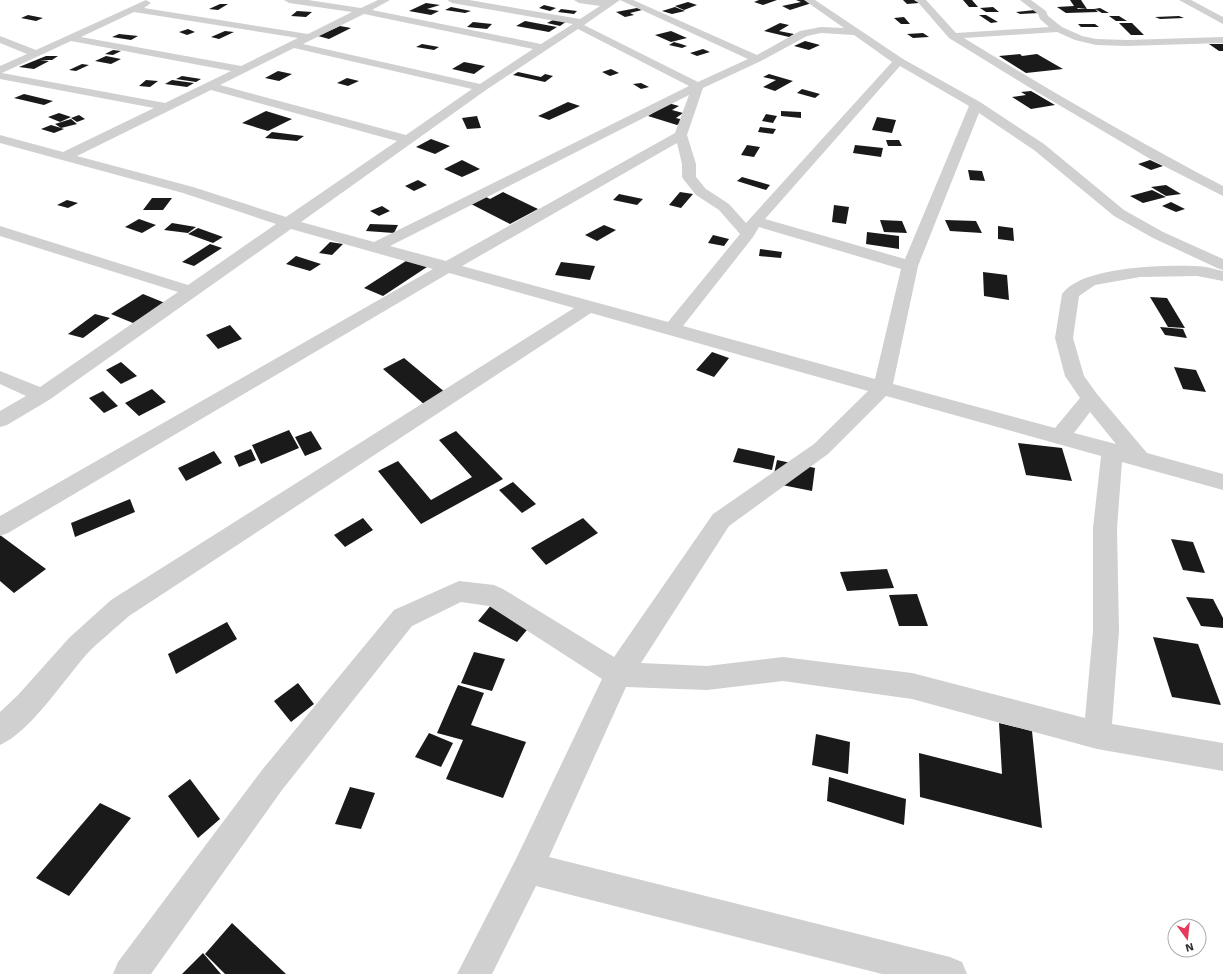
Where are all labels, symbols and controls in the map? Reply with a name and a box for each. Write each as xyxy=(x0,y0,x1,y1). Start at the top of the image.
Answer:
north arrow xyxy=(1167,918,1207,958)
text: N xyxy=(1184,940,1195,955)

